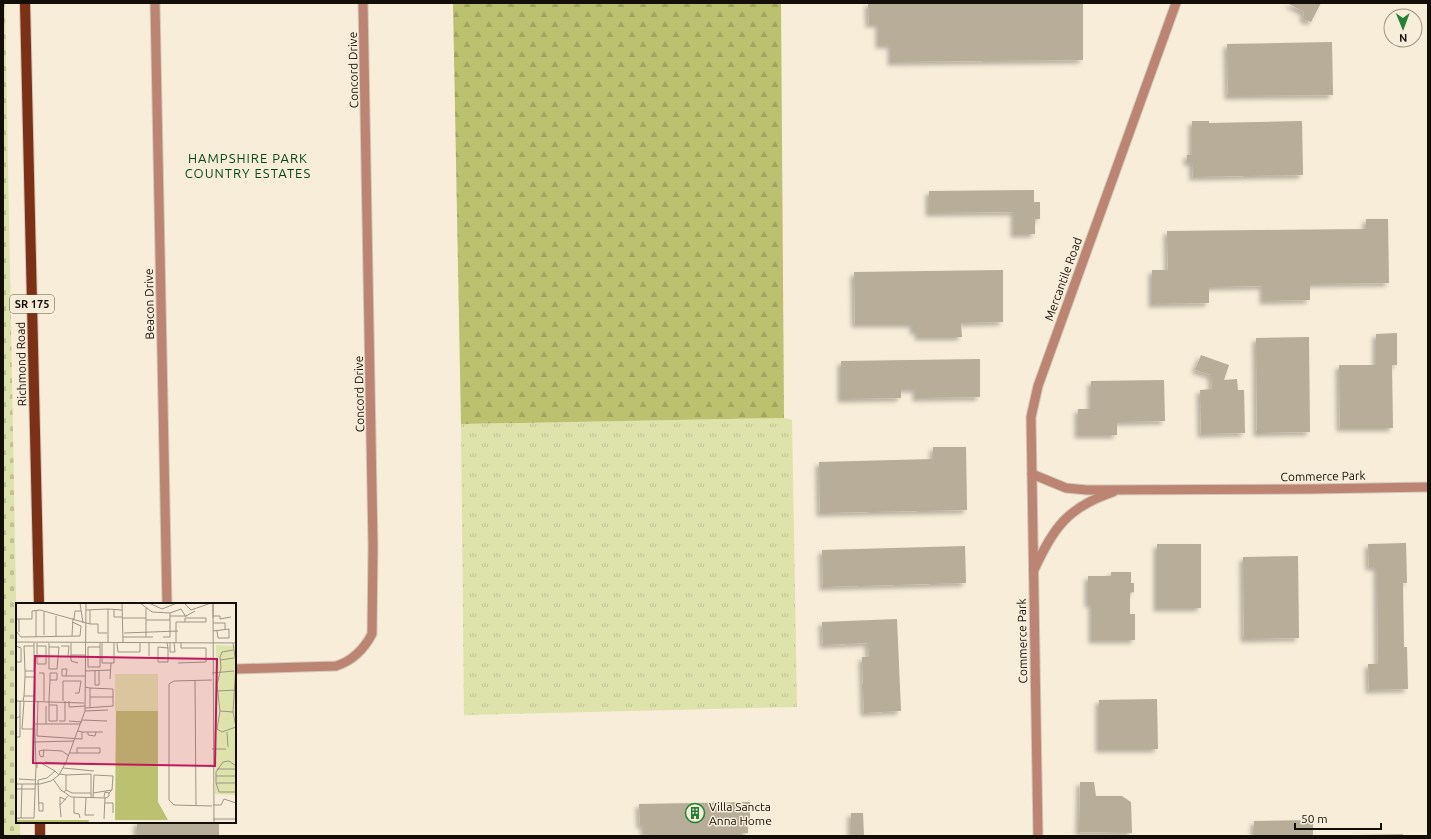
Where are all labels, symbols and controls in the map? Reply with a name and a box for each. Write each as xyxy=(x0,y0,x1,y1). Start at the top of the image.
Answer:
north arrow xyxy=(1383,8,1423,48)
street label: Concord Drive xyxy=(346,32,360,108)
text: N xyxy=(1399,32,1407,44)
district label: HAMPSHIRE PARK COUNTRY ESTATES xyxy=(185,151,311,180)
street label: Mercantile Road xyxy=(1042,235,1084,323)
street label: Beacon Drive xyxy=(142,268,156,340)
road number: SR 175 xyxy=(10,295,54,313)
street label: Richmond Road xyxy=(14,322,28,406)
street label: Concord Drive xyxy=(352,356,366,432)
street label: Commerce Park xyxy=(1280,469,1366,483)
street label: Commerce Park xyxy=(1015,598,1029,684)
inset map xyxy=(16,603,236,823)
place label: Villa Sancta Anna Home xyxy=(709,800,772,827)
building icon: Villa Sancta Anna Home xyxy=(684,802,706,824)
scale bar xyxy=(1295,805,1381,831)
text: 50 m xyxy=(1301,812,1328,825)

